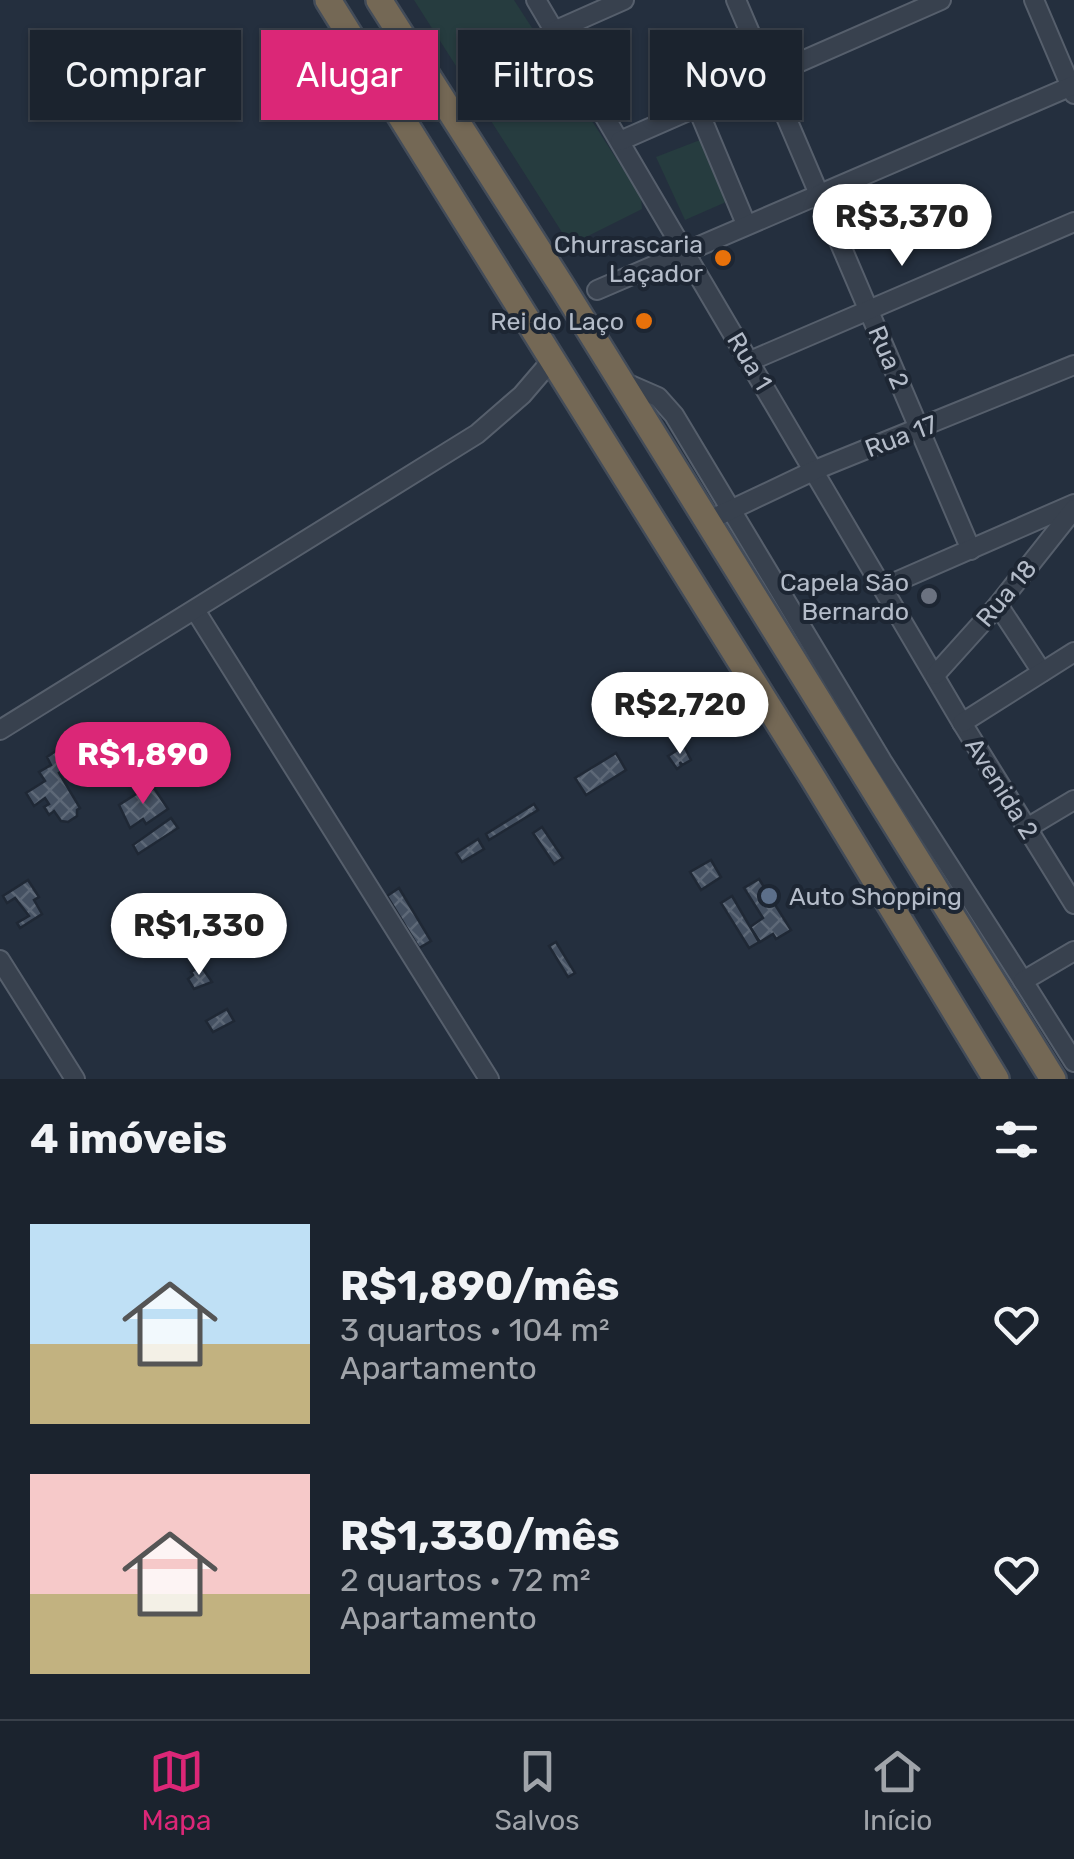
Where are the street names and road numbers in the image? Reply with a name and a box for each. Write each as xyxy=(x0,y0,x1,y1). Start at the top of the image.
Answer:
street label: Rua 2 xyxy=(862,321,915,393)
street label: Rua 1 xyxy=(721,327,778,395)
street label: Rua 17 xyxy=(861,409,941,463)
street label: Rua 18 xyxy=(970,554,1043,632)
street label: Avenida 2 xyxy=(959,732,1044,844)

